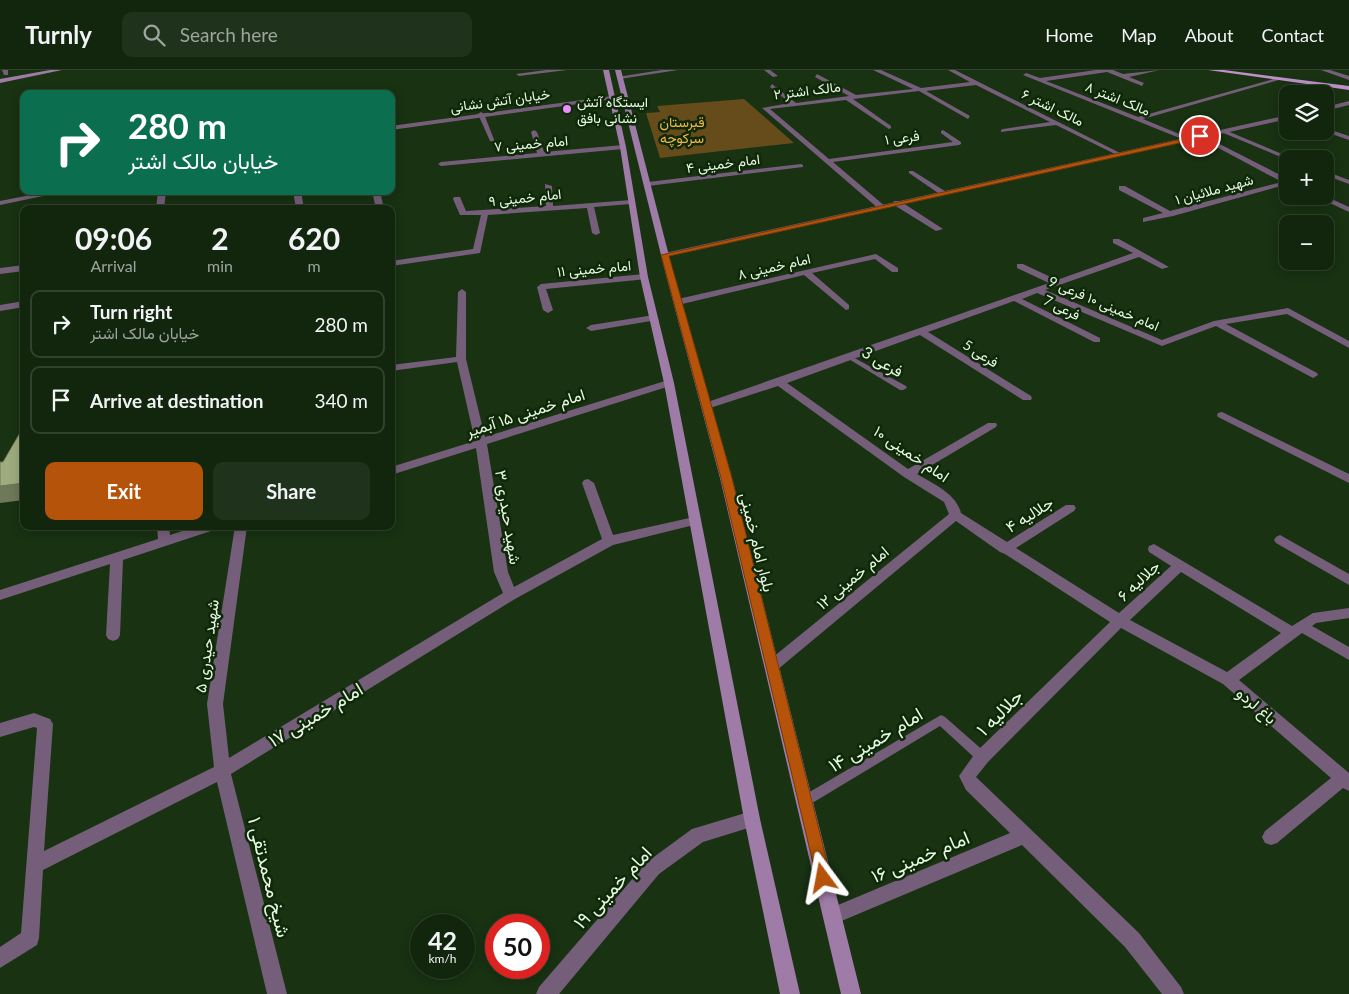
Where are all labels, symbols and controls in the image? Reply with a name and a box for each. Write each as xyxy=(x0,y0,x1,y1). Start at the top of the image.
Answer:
search box xyxy=(122,12,472,57)
text: Turnly xyxy=(25,20,92,49)
icon: search xyxy=(140,21,168,49)
text: Search here xyxy=(180,23,278,46)
text: Home xyxy=(1045,24,1093,46)
text: Map xyxy=(1121,24,1157,46)
text: About xyxy=(1185,24,1234,46)
text: Contact xyxy=(1262,24,1324,46)
street label: مالک اشتر ۲ xyxy=(772,77,842,104)
street label: مالک اشتر ۸ xyxy=(1083,77,1153,120)
street label: خیابان آتش نشانی xyxy=(449,85,551,116)
street label: مالک اشتر ۶ xyxy=(1019,85,1087,130)
map controls xyxy=(1279,85,1334,270)
button: layers xyxy=(1279,85,1334,140)
place label: ایستگاه آتش نشانی بافق xyxy=(577,93,648,127)
marker: ایستگاه آتش نشانی بافق xyxy=(561,103,573,115)
text: 280 m xyxy=(128,104,227,146)
icon: right xyxy=(45,110,110,175)
park label: قبرستان سرکوچه xyxy=(659,113,705,148)
pin xyxy=(1179,115,1221,157)
icon: arrive xyxy=(1186,122,1214,150)
street label: فرعی ۱ xyxy=(884,126,921,149)
street label: امام خمینی ۷ xyxy=(493,131,569,156)
text: خیابان مالک اشتر xyxy=(128,147,278,174)
street label: امام خمینی ۴ xyxy=(685,150,761,177)
button: + xyxy=(1279,150,1334,205)
street label: شهید ملائیان ۱ xyxy=(1173,170,1255,209)
street label: امام خمینی ۹ xyxy=(488,185,562,210)
button: − xyxy=(1279,215,1334,270)
text: 09:06 xyxy=(75,220,152,256)
text: 2 xyxy=(211,220,229,256)
text: 620 xyxy=(288,220,340,256)
street label: امام خمینی ۸ xyxy=(736,249,812,284)
text: Arrival xyxy=(90,256,137,275)
text: min xyxy=(207,256,233,275)
text: m xyxy=(307,256,321,275)
street label: امام خمینی ۱۱ xyxy=(556,256,632,281)
street label: امام خمینی ۱۰ فرعی 9 xyxy=(1046,272,1162,335)
street label: فرعی 7 xyxy=(1040,291,1083,324)
text: Turn right xyxy=(90,300,172,323)
icon: right xyxy=(47,310,75,338)
text: 280 m xyxy=(314,313,368,336)
text: خیابان مالک اشتر xyxy=(90,323,199,342)
street label: فرعی 5 xyxy=(960,336,1002,371)
street label: فرعی 3 xyxy=(858,342,907,382)
street label: امام خمینی ۱۵ آبمیر xyxy=(462,384,587,442)
icon: arrive xyxy=(47,386,75,414)
text: Arrive at destination xyxy=(90,389,263,412)
text: 340 m xyxy=(314,389,368,412)
street label: امام خمینی ۱۰ xyxy=(870,421,953,487)
button: Exit xyxy=(45,462,203,520)
button: Share xyxy=(213,462,370,520)
street label: شهید حیدری ۳ xyxy=(490,468,526,566)
street label: بلوار امام خمینی xyxy=(735,490,780,594)
street label: جلالیه ۴ xyxy=(1002,492,1057,537)
street label: امام خمینی ۱۲ xyxy=(812,541,893,614)
street label: جلالیه ۶ xyxy=(1113,555,1164,605)
street label: شهید حیدری ۵ xyxy=(190,598,224,694)
street label: امام خمینی ۱۷ xyxy=(263,677,368,753)
street label: باغ لردو xyxy=(1231,683,1281,730)
street label: جلالیه ۱ xyxy=(971,684,1028,741)
street label: امام خمینی ۱۴ xyxy=(824,702,927,778)
street label: شیخ محمدتقی ۱ xyxy=(241,814,296,940)
street label: امام خمینی ۱۶ xyxy=(867,825,973,889)
street label: امام خمینی ۱۹ xyxy=(568,841,657,934)
position arrow xyxy=(796,851,848,903)
speed limit sign: 50 xyxy=(485,914,550,979)
text: 42 xyxy=(428,925,457,955)
text: km/h xyxy=(428,951,457,966)

